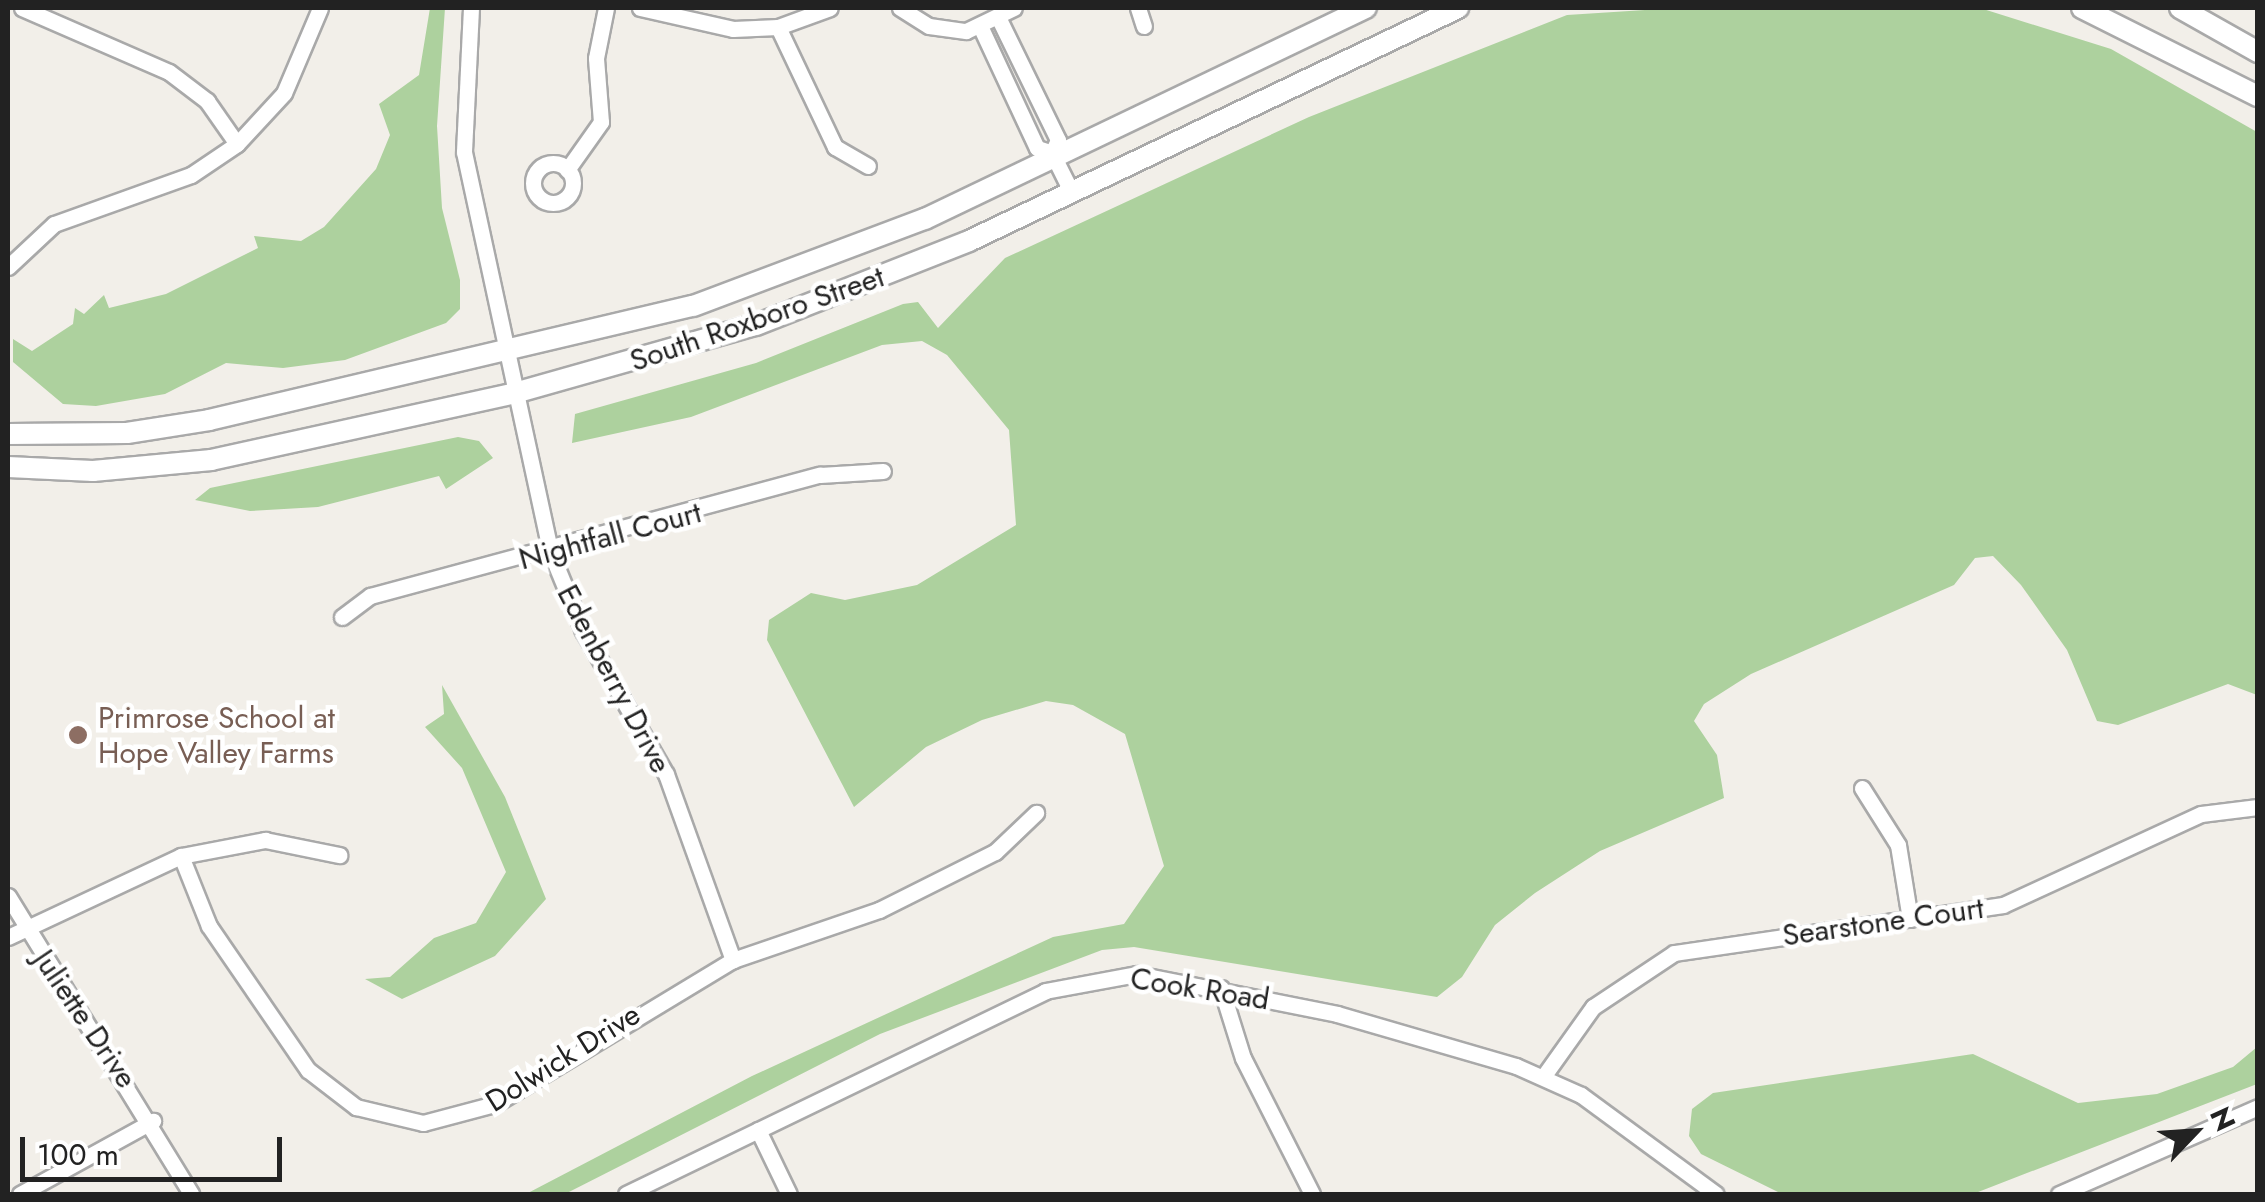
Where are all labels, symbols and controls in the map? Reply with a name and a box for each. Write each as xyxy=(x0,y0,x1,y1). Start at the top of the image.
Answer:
street label: South Roxboro Street xyxy=(625,259,889,379)
street label: Nightfall Court xyxy=(515,494,705,578)
street label: Edenberry Drive xyxy=(549,579,679,779)
place label: Primrose School at Hope Valley Farms xyxy=(98,700,335,770)
marker: Primrose School at Hope Valley Farms xyxy=(67,724,89,746)
street label: Searstone Court xyxy=(1780,890,1986,954)
street label: Juliette Drive xyxy=(26,943,144,1095)
street label: Cook Road xyxy=(1128,960,1272,1018)
street label: Dolwick Drive xyxy=(479,996,647,1120)
north arrow xyxy=(2145,1082,2245,1182)
text: N xyxy=(2199,1100,2246,1138)
scale bar xyxy=(25,1117,288,1179)
text: 100 m xyxy=(37,1133,119,1176)

